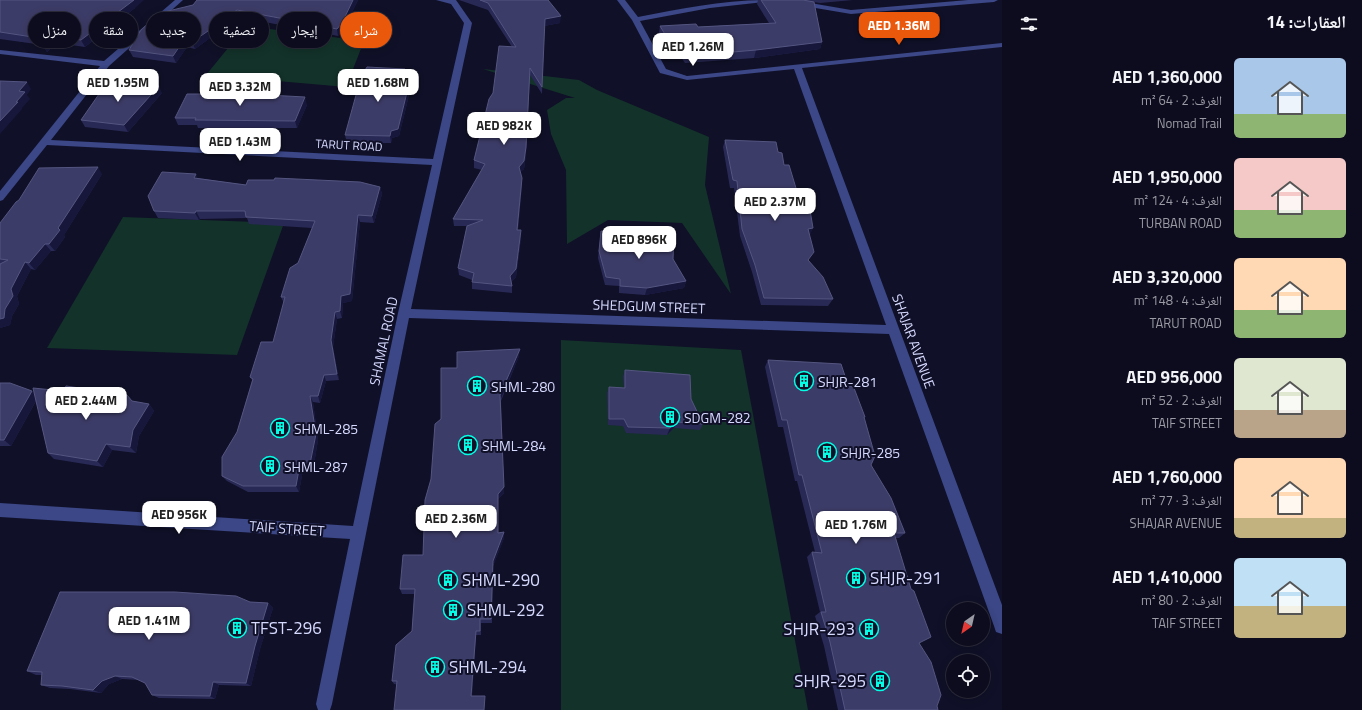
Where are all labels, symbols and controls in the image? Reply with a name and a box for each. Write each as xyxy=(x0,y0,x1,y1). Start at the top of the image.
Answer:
text: العقارات: 14 xyxy=(1266,9,1346,35)
chip: منزل xyxy=(28,12,81,48)
chip: شقة xyxy=(89,12,138,48)
chip: جديد xyxy=(146,12,201,48)
chip: تصفية xyxy=(209,12,269,48)
chip: إيجار xyxy=(277,12,332,48)
chip: شراء xyxy=(340,12,392,48)
pin: AED 1.36M xyxy=(853,12,945,46)
icon: filters xyxy=(1018,13,1040,35)
text: AED 1.36M xyxy=(868,15,930,35)
pin: AED 1.26M xyxy=(647,33,739,67)
text: AED 1.26M xyxy=(662,36,724,56)
text: AED 1,360,000 xyxy=(1112,64,1222,90)
pin: AED 1.95M xyxy=(72,69,164,103)
pin: AED 1.68M xyxy=(332,69,424,103)
text: AED 1.95M xyxy=(87,72,149,92)
text: AED 1.68M xyxy=(347,72,409,92)
pin: AED 3.32M xyxy=(194,73,286,107)
icon: home xyxy=(1266,74,1314,122)
text: AED 3.32M xyxy=(209,76,271,96)
text: الغرف: 2 · 64 m² xyxy=(1141,90,1222,110)
pin: AED 982K xyxy=(463,112,545,146)
text: Nomad Trail xyxy=(1157,113,1222,133)
text: AED 982K xyxy=(476,115,532,135)
pin: AED 1.43M xyxy=(194,128,286,162)
text: AED 1.43M xyxy=(209,131,271,151)
street label: TARUT ROAD xyxy=(315,134,383,156)
text: AED 1,950,000 xyxy=(1112,164,1222,190)
icon: home xyxy=(1266,174,1314,222)
pin: AED 2.37M xyxy=(729,188,821,222)
text: الغرف: 4 · 124 m² xyxy=(1134,190,1222,210)
text: AED 2.37M xyxy=(744,191,806,211)
text: TURBAN ROAD xyxy=(1139,213,1222,233)
pin: AED 896K xyxy=(598,226,680,260)
text: AED 896K xyxy=(611,229,667,249)
text: AED 3,320,000 xyxy=(1112,264,1222,290)
icon: home xyxy=(1266,274,1314,322)
text: الغرف: 4 · 148 m² xyxy=(1134,290,1222,310)
street label: SHAJAR AVENUE xyxy=(887,291,941,392)
street label: SHEDGUM STREET xyxy=(592,294,706,318)
street label: SHAMAL ROAD xyxy=(363,295,403,387)
text: TARUT ROAD xyxy=(1149,313,1222,333)
text: AED 956,000 xyxy=(1126,364,1222,390)
building icon: SHJR-281 xyxy=(793,370,815,392)
place label: SHJR-281 xyxy=(818,371,877,392)
icon: home xyxy=(1266,374,1314,422)
building icon: SHML-280 xyxy=(466,375,488,397)
place label: SHML-280 xyxy=(491,376,555,397)
pin: AED 2.44M xyxy=(40,387,132,421)
text: AED 2.44M xyxy=(55,390,117,410)
text: الغرف: 2 · 52 m² xyxy=(1141,390,1222,410)
building icon: SDGM-282 xyxy=(659,406,681,428)
place label: SDGM-282 xyxy=(684,407,751,428)
text: TAIF STREET xyxy=(1152,413,1222,433)
building icon: SHML-285 xyxy=(269,417,291,439)
place label: SHML-285 xyxy=(294,418,358,439)
building icon: SHML-284 xyxy=(457,434,479,456)
place label: SHML-284 xyxy=(482,435,546,456)
building icon: SHJR-285 xyxy=(816,441,838,463)
place label: SHJR-285 xyxy=(841,442,900,463)
building icon: SHML-287 xyxy=(259,455,281,477)
place label: SHML-287 xyxy=(284,456,348,477)
text: AED 1,760,000 xyxy=(1112,464,1222,490)
icon: home xyxy=(1266,474,1314,522)
text: الغرف: 3 · 77 m² xyxy=(1141,490,1222,510)
pin: AED 956K xyxy=(138,501,220,535)
text: AED 956K xyxy=(151,504,207,524)
pin: AED 2.36M xyxy=(410,505,502,539)
text: AED 2.36M xyxy=(425,508,487,528)
pin: AED 1.76M xyxy=(810,511,902,545)
text: SHAJAR AVENUE xyxy=(1130,513,1222,533)
text: AED 1.76M xyxy=(825,514,887,534)
street label: TAIF STREET xyxy=(249,515,326,541)
text: AED 1,410,000 xyxy=(1112,564,1222,590)
place label: SHJR-291 xyxy=(870,565,942,591)
place label: SHML-290 xyxy=(462,567,540,593)
building icon: SHJR-291 xyxy=(845,567,867,589)
building icon: SHML-290 xyxy=(437,569,459,591)
icon: home xyxy=(1266,574,1314,622)
text: الغرف: 2 · 80 m² xyxy=(1141,590,1222,610)
place label: SHML-292 xyxy=(467,597,545,623)
building icon: SHML-292 xyxy=(442,599,464,621)
north arrow xyxy=(946,602,990,646)
map controls xyxy=(946,602,990,698)
pin: AED 1.41M xyxy=(103,607,195,641)
text: AED 1.41M xyxy=(118,610,180,630)
text: TAIF STREET xyxy=(1152,613,1222,633)
place label: TFST-296 xyxy=(251,615,322,641)
place label: SHJR-293 xyxy=(783,616,855,642)
building icon: TFST-296 xyxy=(226,617,248,639)
building icon: SHJR-293 xyxy=(858,618,880,640)
place label: SHML-294 xyxy=(449,654,527,680)
button: locate xyxy=(946,654,990,698)
building icon: SHML-294 xyxy=(424,656,446,678)
place label: SHJR-295 xyxy=(794,668,866,694)
building icon: SHJR-295 xyxy=(869,670,891,692)

